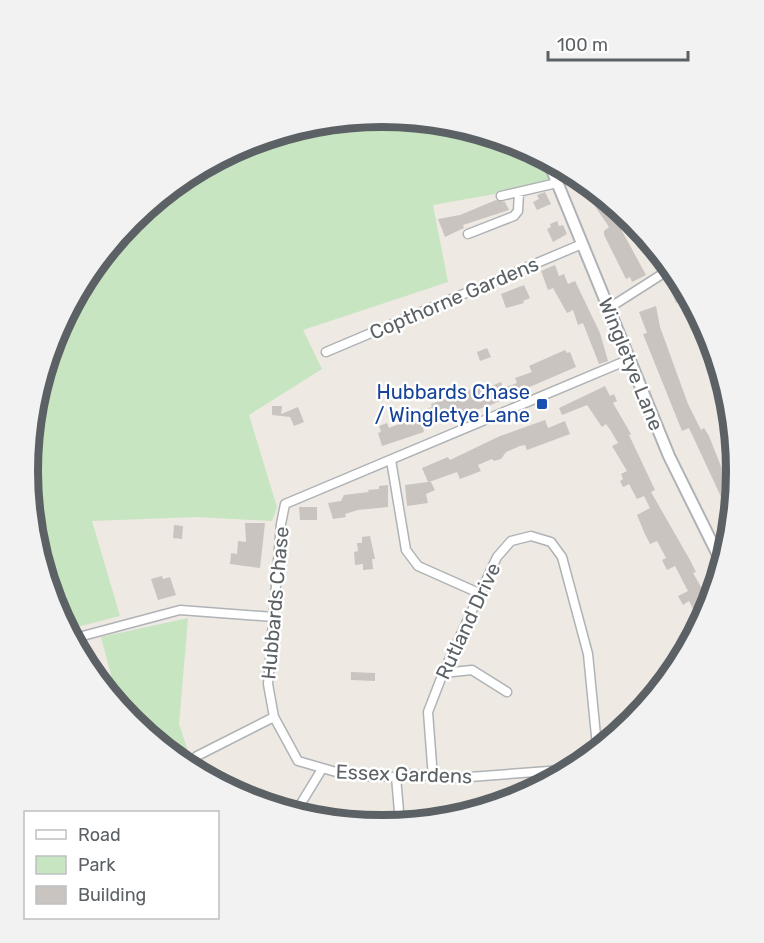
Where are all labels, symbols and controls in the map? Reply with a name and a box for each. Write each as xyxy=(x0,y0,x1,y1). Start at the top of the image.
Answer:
scale bar xyxy=(548,24,688,62)
text: 100 m xyxy=(557,34,608,56)
street label: Copthorne Gardens xyxy=(366,252,542,344)
street label: Wingletye Lane xyxy=(593,294,669,434)
place label: Hubbards Chase / Wingletye Lane xyxy=(375,380,530,427)
marker: Hubbards Chase / Wingletye Lane xyxy=(535,397,549,411)
street label: Hubbards Chase xyxy=(256,525,294,681)
street label: Rutland Drive xyxy=(431,559,505,683)
street label: Essex Gardens xyxy=(335,760,473,788)
legend xyxy=(24,811,219,919)
text: Road xyxy=(78,824,121,846)
text: Park xyxy=(78,854,116,876)
text: Building xyxy=(78,884,146,906)

